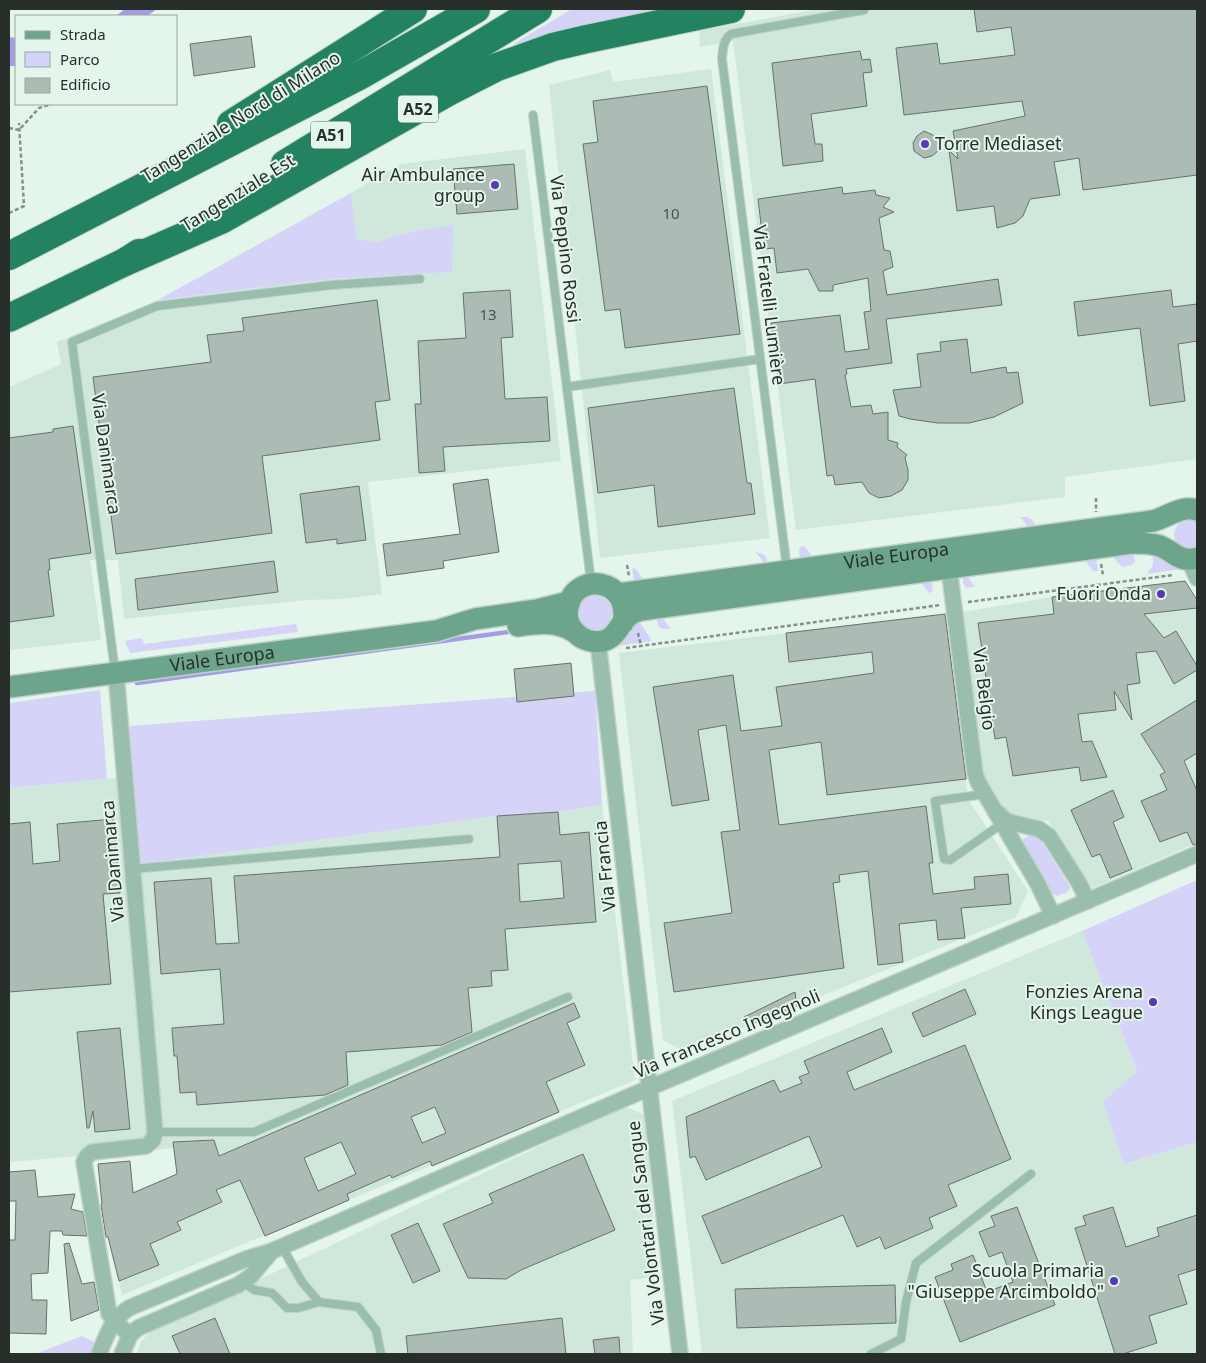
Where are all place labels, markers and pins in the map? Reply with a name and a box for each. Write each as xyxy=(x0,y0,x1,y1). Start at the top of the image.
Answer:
place label: Torre Mediaset xyxy=(935,131,1062,155)
marker: Torre Mediaset xyxy=(919,138,931,150)
place label: Air Ambulance group xyxy=(362,162,485,207)
marker: Air Ambulance group xyxy=(489,179,501,191)
place label: Fuori Onda xyxy=(1057,581,1151,605)
marker: Fuori Onda xyxy=(1155,588,1167,600)
place label: Fonzies Arena Kings League xyxy=(1025,979,1143,1024)
marker: Fonzies Arena Kings League xyxy=(1147,996,1159,1008)
place label: Scuola Primaria "Giuseppe Arcimboldo" xyxy=(908,1258,1104,1303)
marker: Scuola Primaria "Giuseppe Arcimboldo" xyxy=(1108,1275,1120,1287)

